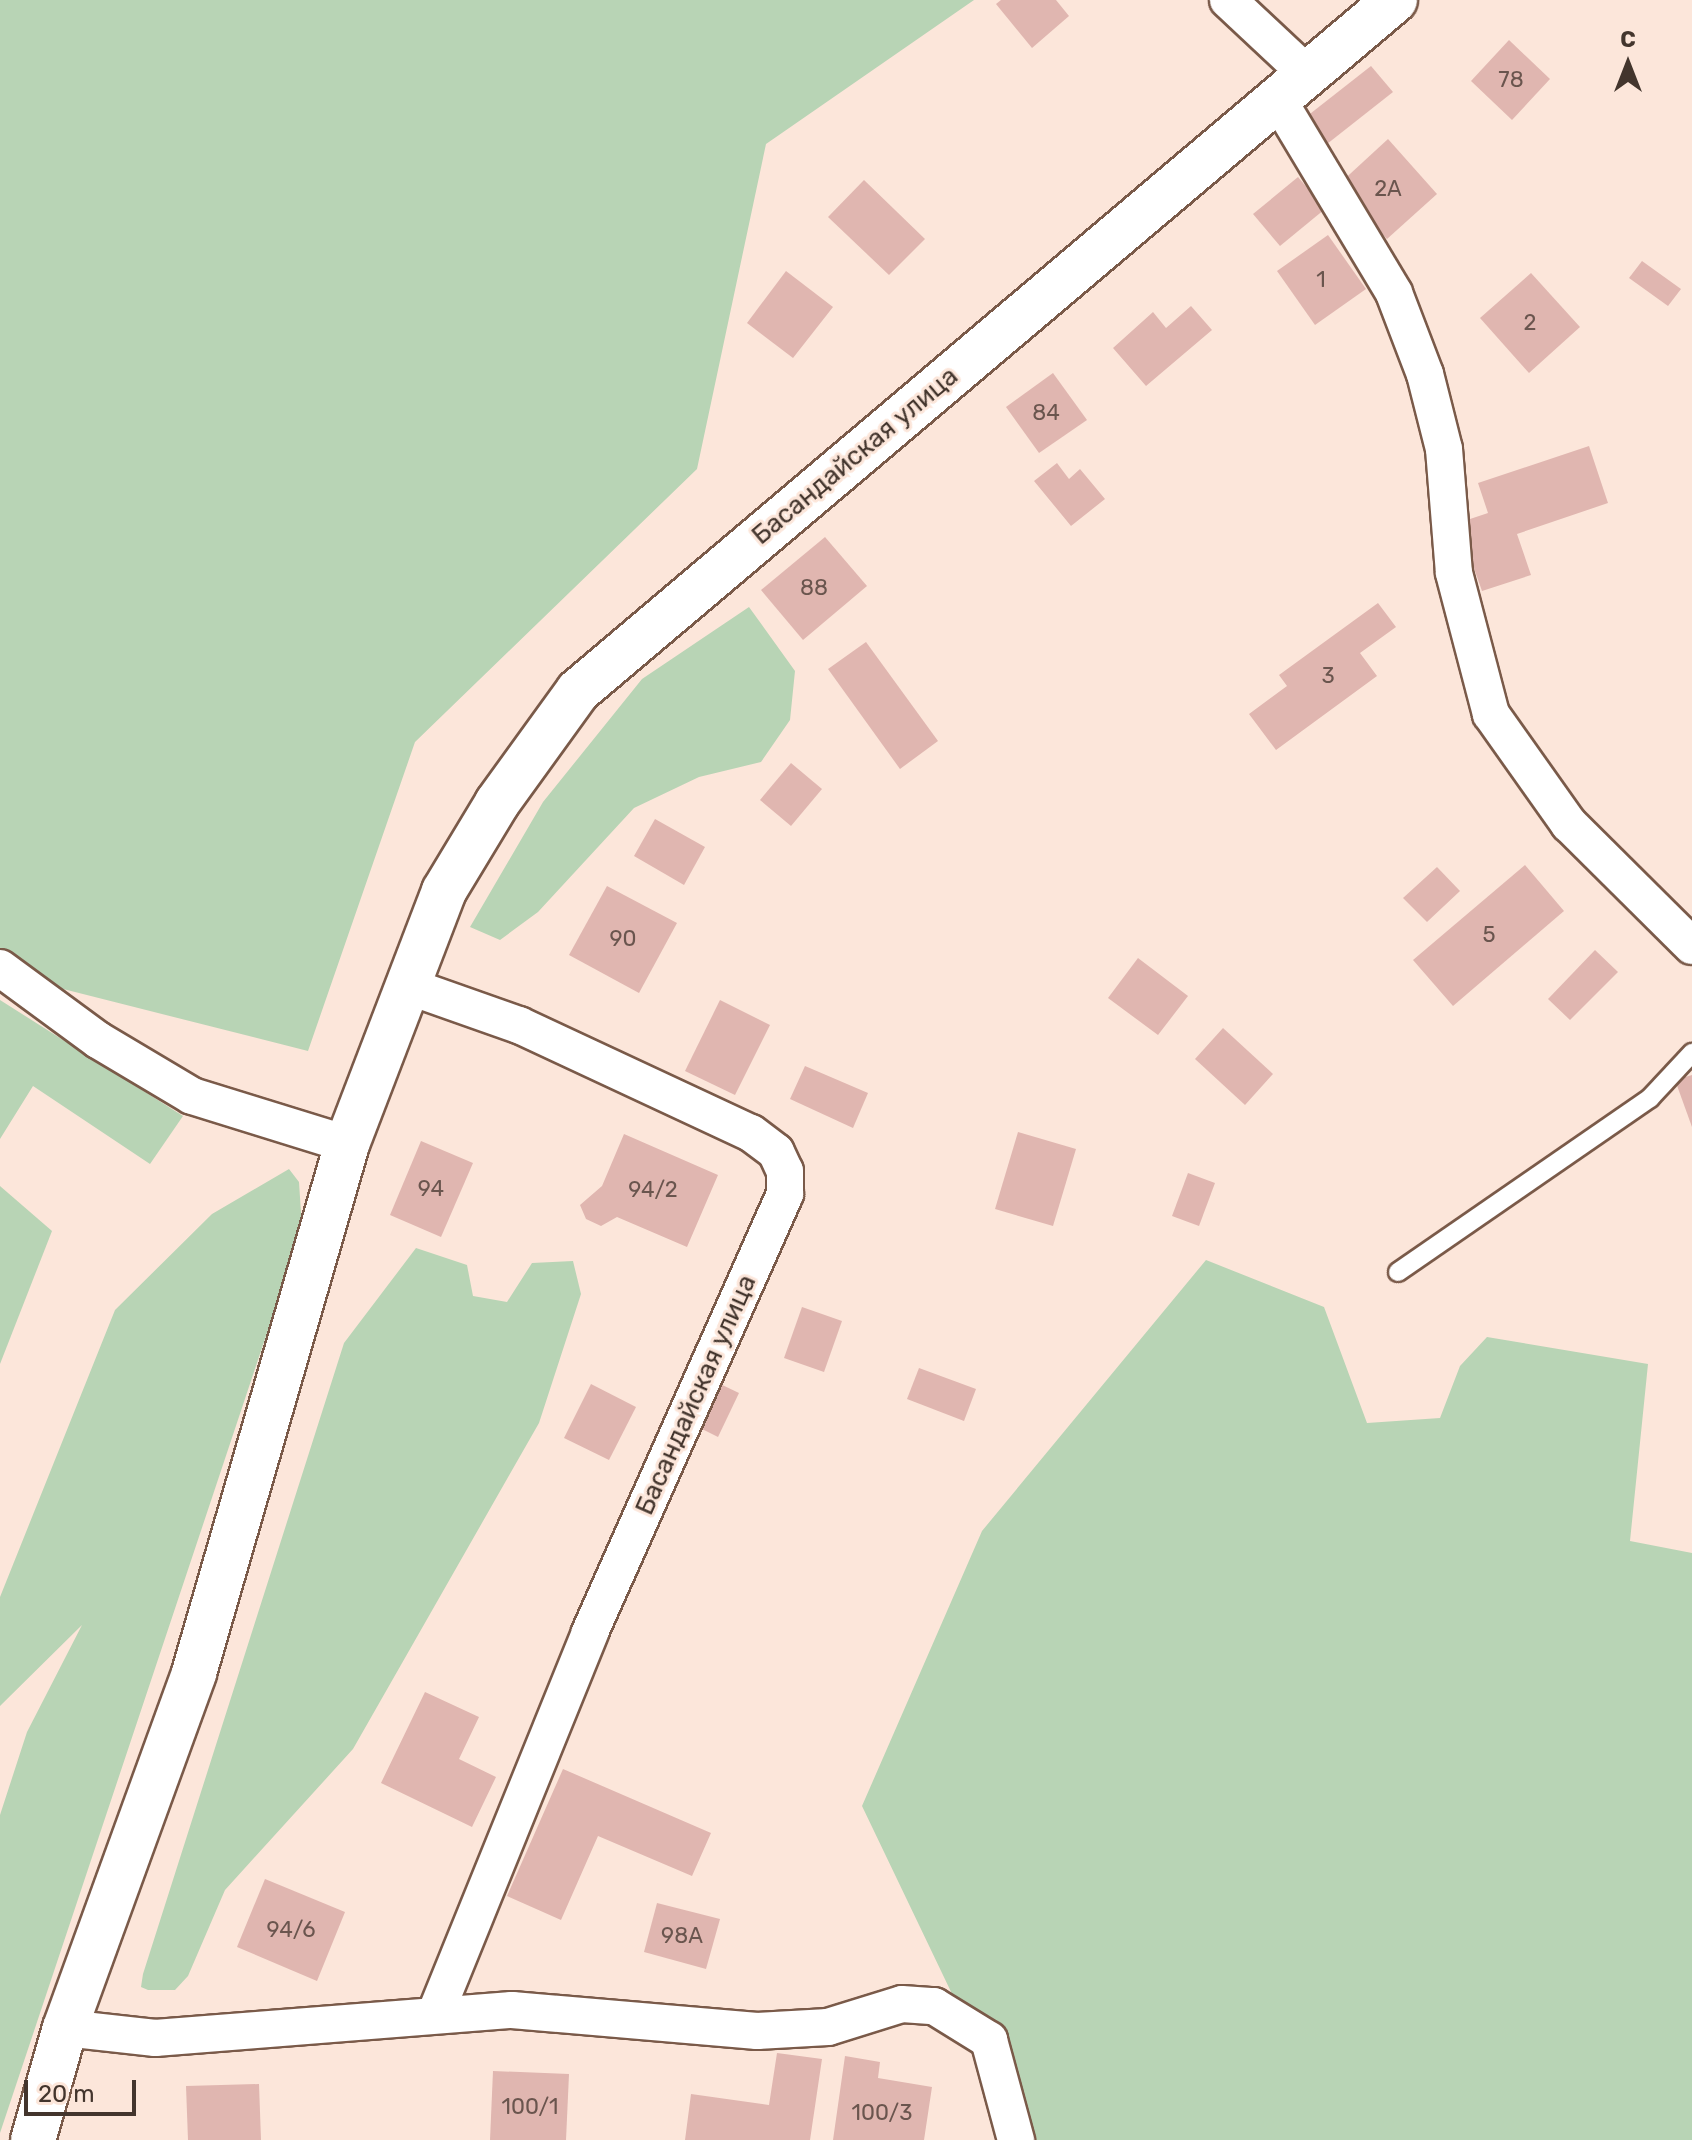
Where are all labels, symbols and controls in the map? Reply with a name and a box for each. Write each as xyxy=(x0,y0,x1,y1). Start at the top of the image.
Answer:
north arrow xyxy=(1588,24,1668,104)
text: С xyxy=(1620,26,1636,53)
house number: 78 xyxy=(1498,67,1524,93)
house number: 2А xyxy=(1374,176,1402,202)
house number: 1 xyxy=(1316,267,1326,293)
house number: 2 xyxy=(1524,310,1536,336)
street label: Басандайская улица xyxy=(746,361,964,551)
house number: 84 xyxy=(1032,400,1060,426)
house number: 88 xyxy=(800,575,828,601)
house number: 3 xyxy=(1321,663,1335,689)
house number: 5 xyxy=(1482,922,1496,948)
house number: 90 xyxy=(609,926,637,952)
house number: 94 xyxy=(418,1176,444,1202)
house number: 94/2 xyxy=(628,1177,678,1203)
street label: Басандайская улица xyxy=(629,1270,763,1520)
house number: 94/6 xyxy=(266,1917,316,1943)
house number: 98А xyxy=(661,1923,703,1949)
scale bar xyxy=(28,2064,140,2114)
text: 20 m xyxy=(38,2080,95,2108)
house number: 100/1 xyxy=(502,2094,558,2120)
house number: 100/3 xyxy=(852,2100,912,2126)

